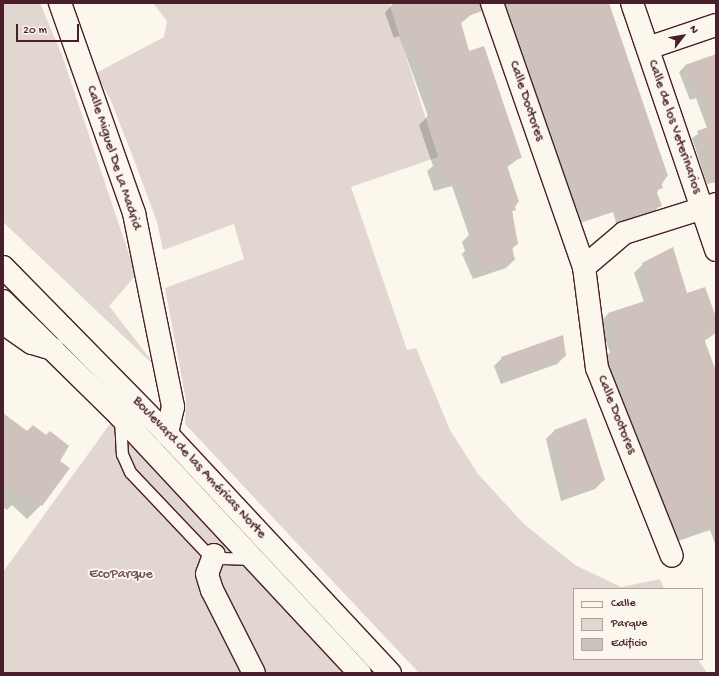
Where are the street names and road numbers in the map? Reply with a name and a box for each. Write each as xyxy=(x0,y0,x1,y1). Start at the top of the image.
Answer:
street label: Calle de los Veterinarios xyxy=(643,58,705,196)
street label: Calle Doctores xyxy=(504,59,548,143)
street label: Calle Miguel De La Madrid xyxy=(82,84,144,232)
street label: Calle Doctores xyxy=(593,373,639,457)
street label: Boulevard de las Américas Norte xyxy=(129,393,269,543)

